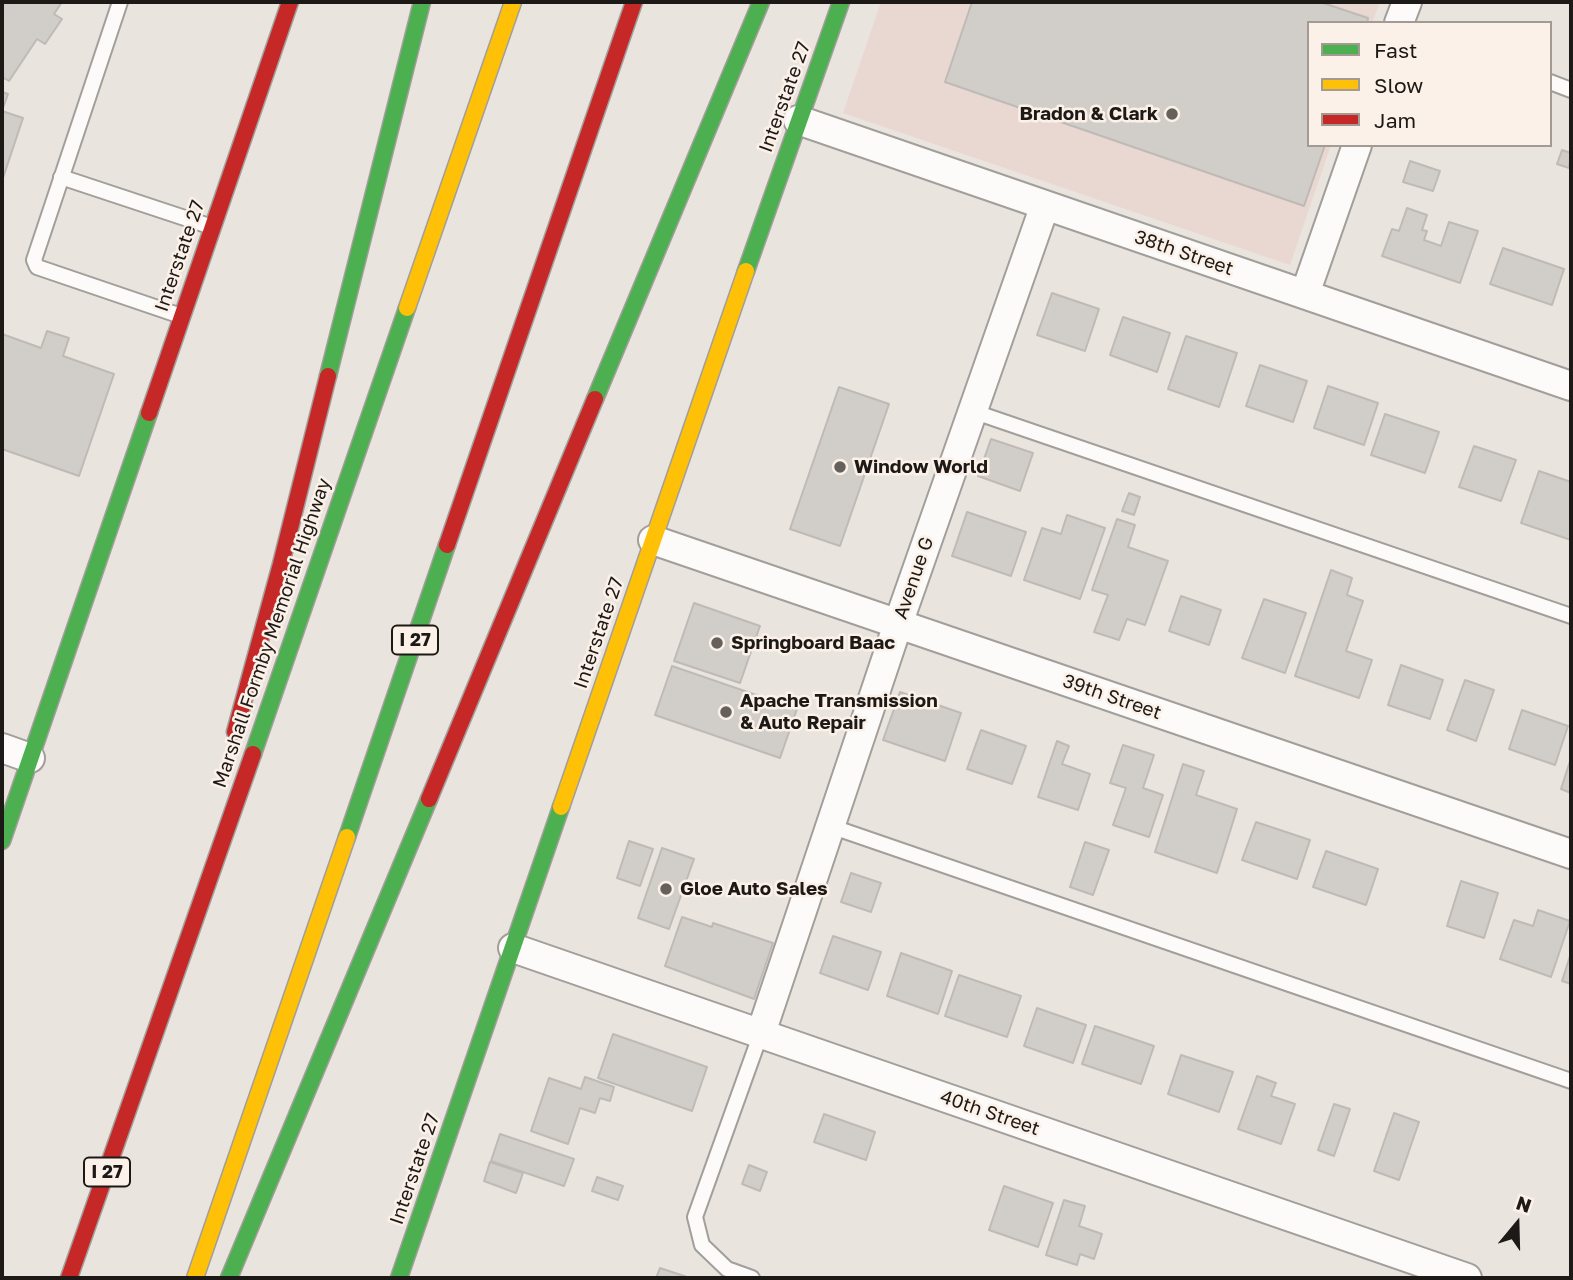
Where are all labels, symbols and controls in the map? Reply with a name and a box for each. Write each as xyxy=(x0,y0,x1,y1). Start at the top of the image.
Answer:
legend xyxy=(1307,21,1552,147)
text: Fast xyxy=(1374,37,1417,63)
street label: Interstate 27 xyxy=(754,39,816,155)
text: Slow xyxy=(1374,72,1423,98)
place label: Bradon & Clark xyxy=(1020,103,1158,125)
marker: Bradon & Clark xyxy=(1164,106,1180,122)
text: Jam xyxy=(1374,107,1416,133)
street label: Interstate 27 xyxy=(150,197,210,315)
street label: 38th Street xyxy=(1132,225,1236,281)
place label: Window World xyxy=(854,456,988,478)
marker: Window World xyxy=(832,459,848,475)
street label: Marshall Formby Memorial Highway xyxy=(208,475,336,791)
street label: Avenue G xyxy=(889,534,939,622)
street label: Interstate 27 xyxy=(569,574,629,692)
road number: I 27 xyxy=(392,626,438,654)
place label: Springboard Baac xyxy=(731,632,895,654)
marker: Springboard Baac xyxy=(709,635,725,651)
street label: 39th Street xyxy=(1060,669,1164,725)
place label: Apache Transmission & Auto Repair xyxy=(740,690,938,734)
marker: Apache Transmission & Auto Repair xyxy=(718,704,734,720)
place label: Gloe Auto Sales xyxy=(680,878,828,900)
marker: Gloe Auto Sales xyxy=(658,881,674,897)
street label: 40th Street xyxy=(937,1085,1043,1141)
street label: Interstate 27 xyxy=(385,1110,445,1228)
road number: I 27 xyxy=(84,1157,130,1186)
north arrow xyxy=(1482,1189,1552,1259)
text: N xyxy=(1513,1190,1535,1217)

